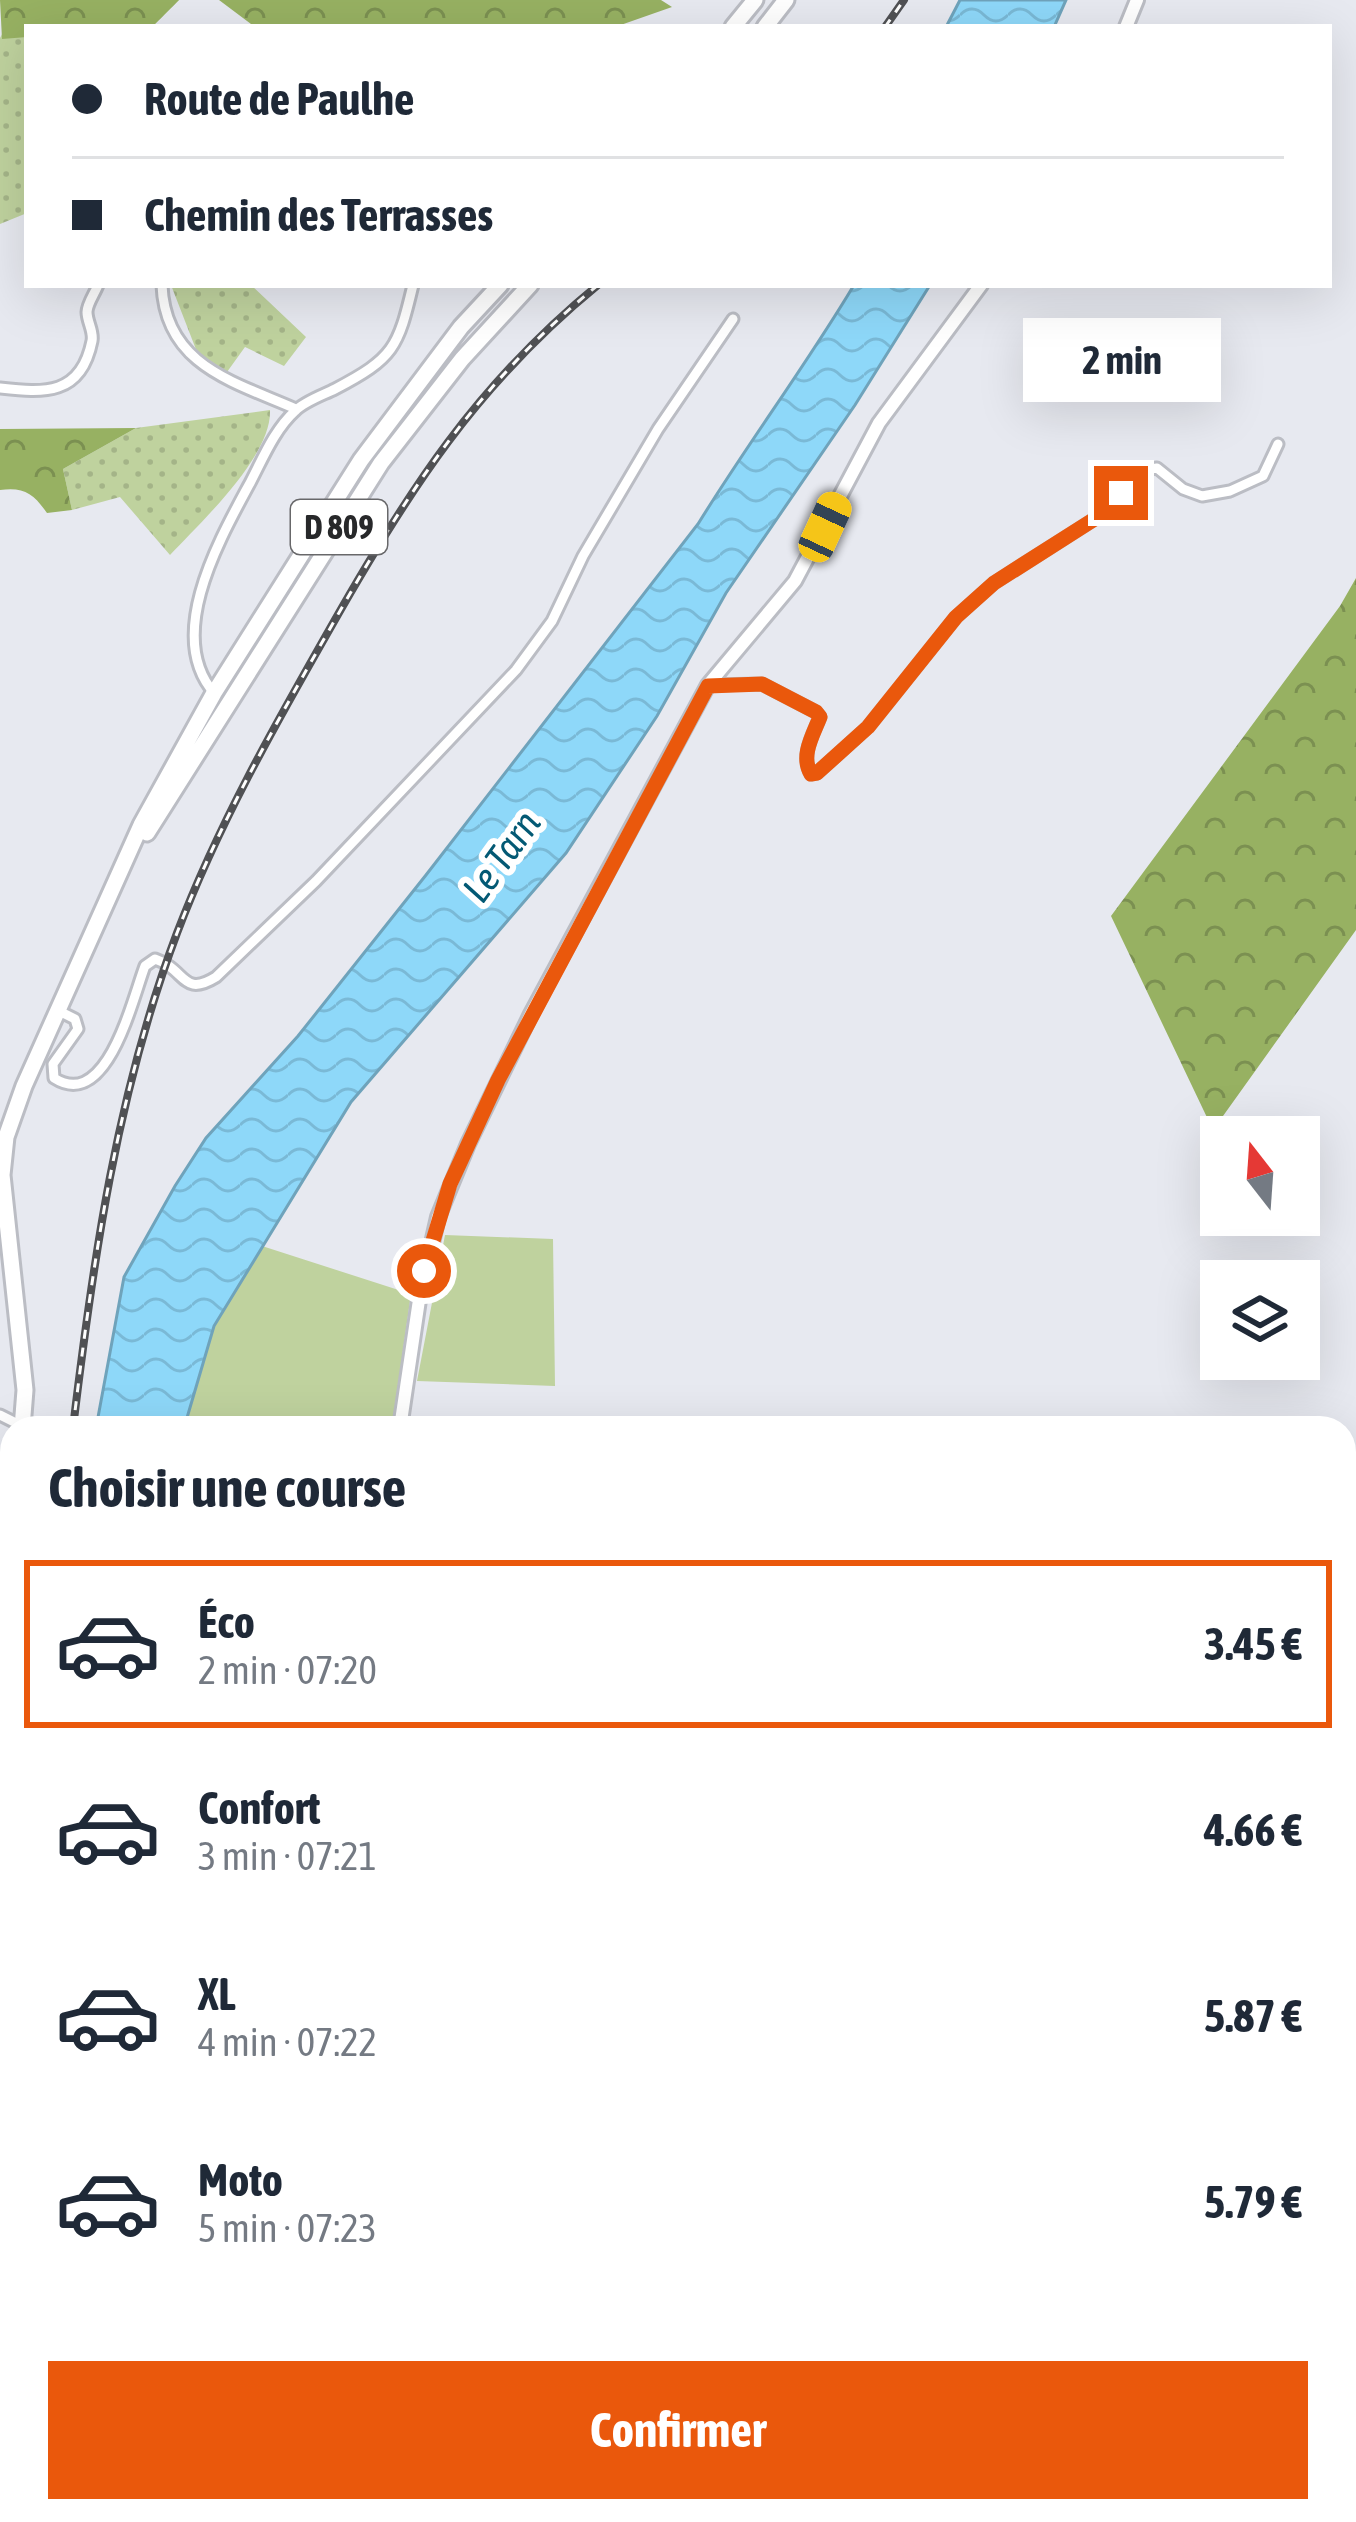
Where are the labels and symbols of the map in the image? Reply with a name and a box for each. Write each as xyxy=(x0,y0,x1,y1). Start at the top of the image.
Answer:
callout: 2 min xyxy=(1022,319,1220,403)
route end xyxy=(1094,466,1148,520)
car xyxy=(793,487,857,567)
road number: D 809 xyxy=(291,500,387,554)
water label: Le Tarn xyxy=(453,802,549,910)
north arrow xyxy=(1200,1116,1320,1236)
route start xyxy=(397,1244,451,1298)

